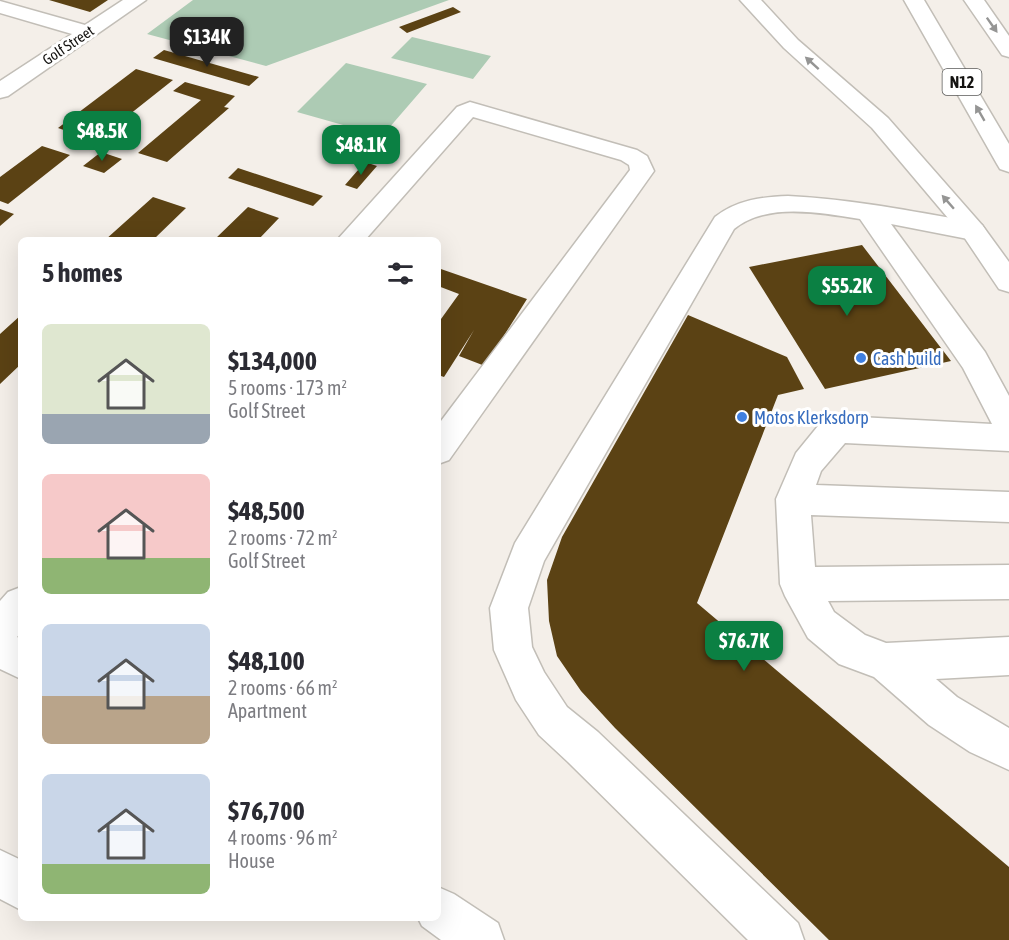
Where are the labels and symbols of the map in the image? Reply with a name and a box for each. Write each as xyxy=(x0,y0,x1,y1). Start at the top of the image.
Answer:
pin: $134K xyxy=(165,17,249,68)
one-way arrow xyxy=(986,17,997,34)
street label: Golf Street xyxy=(39,22,97,68)
one-way arrow xyxy=(805,57,820,70)
road number: N12 xyxy=(942,69,982,95)
one-way arrow xyxy=(974,105,985,121)
pin: $48.5K xyxy=(53,111,151,162)
pin: $48.1K xyxy=(312,125,410,176)
one-way arrow xyxy=(942,195,955,210)
pin: $55.2K xyxy=(798,266,896,317)
place label: Cash build xyxy=(873,348,942,369)
marker: Cash build xyxy=(854,351,868,365)
place label: Motos Klerksdorp xyxy=(754,407,869,428)
marker: Motos Klerksdorp xyxy=(735,410,749,424)
pin: $76.7K xyxy=(695,621,793,672)

